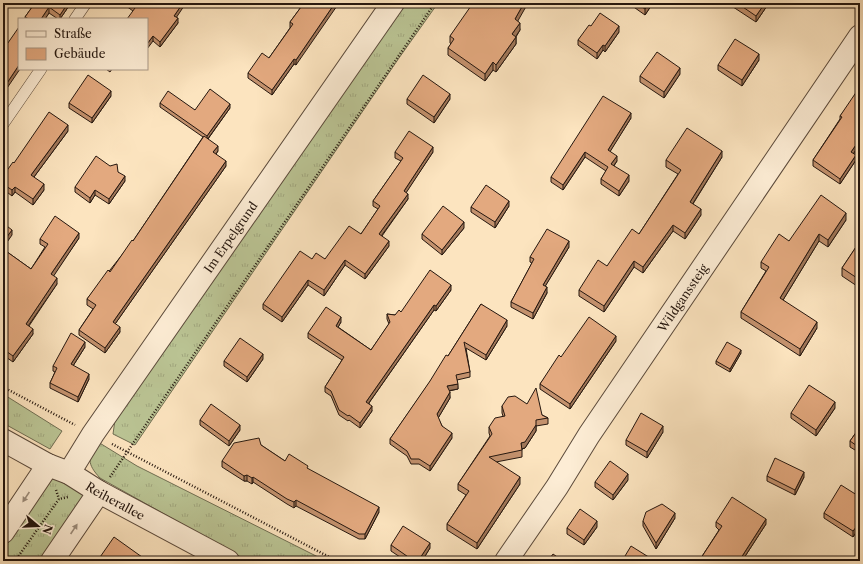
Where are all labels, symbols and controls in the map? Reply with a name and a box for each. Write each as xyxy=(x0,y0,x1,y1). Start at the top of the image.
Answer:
legend xyxy=(18,18,148,70)
text: Straße xyxy=(54,26,92,41)
text: Gebäude xyxy=(54,46,106,61)
street label: Im Erpelgrund xyxy=(200,198,261,275)
street label: Wildganssteig xyxy=(653,260,711,335)
street label: Reiherallee xyxy=(83,478,148,523)
one-way arrow xyxy=(23,491,30,503)
north arrow xyxy=(18,506,58,546)
text: N xyxy=(39,522,56,536)
one-way arrow xyxy=(70,524,78,534)

